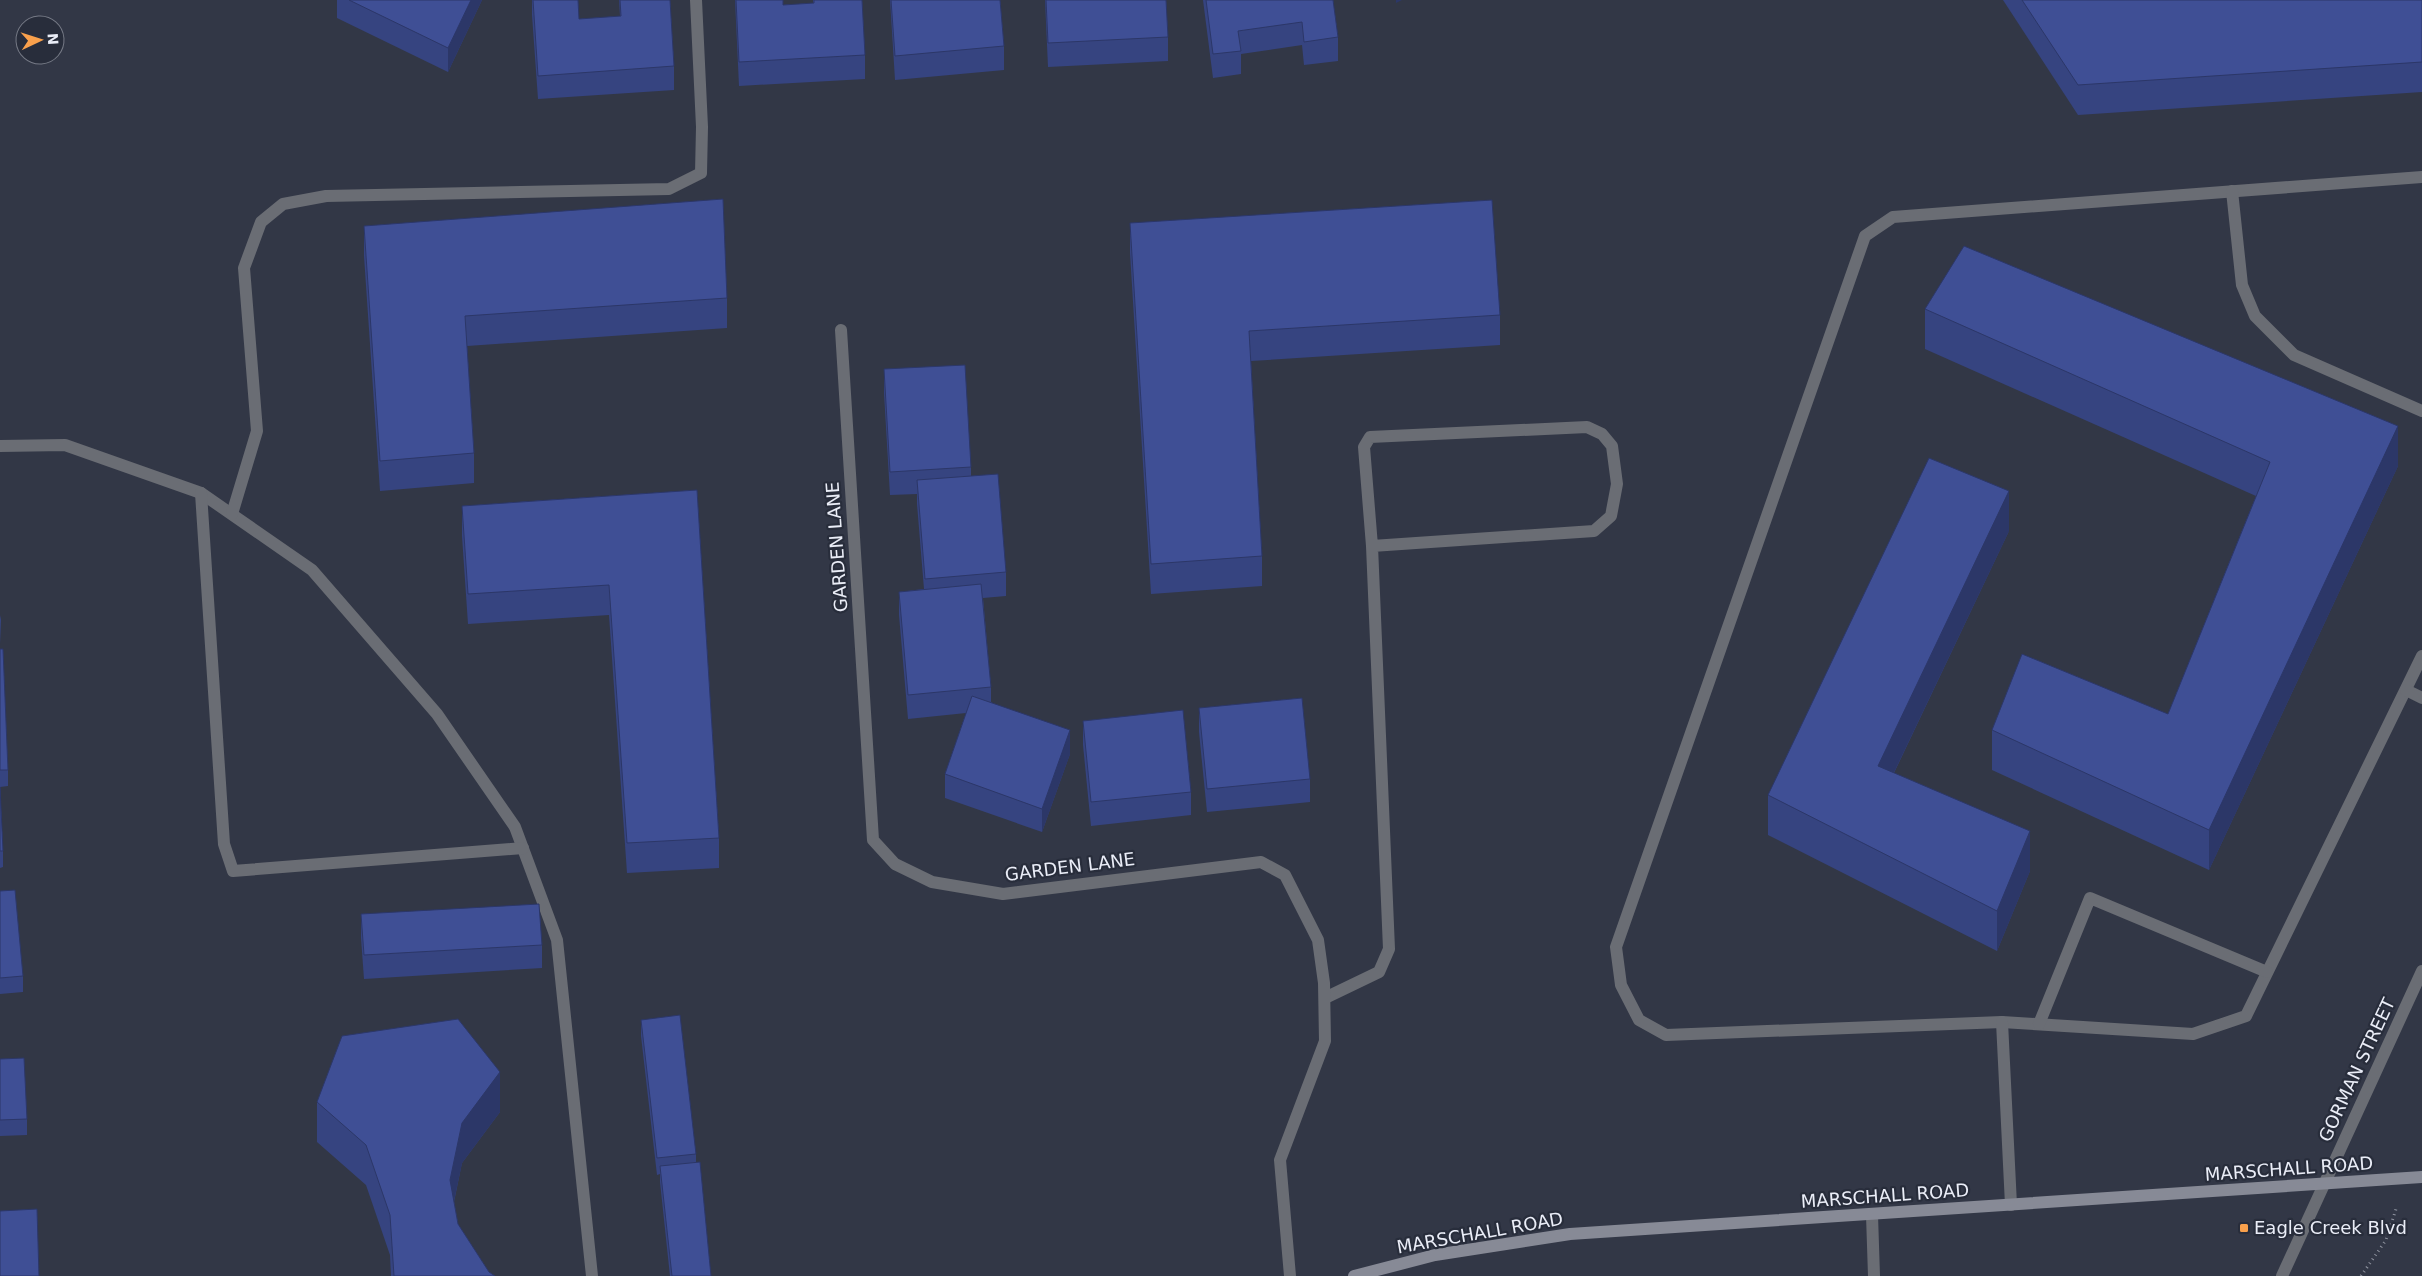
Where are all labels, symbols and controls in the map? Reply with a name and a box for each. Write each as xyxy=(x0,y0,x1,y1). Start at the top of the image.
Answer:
north arrow xyxy=(15,15,65,65)
text: N xyxy=(45,33,61,45)
street label: GARDEN LANE xyxy=(821,481,852,613)
street label: GARDEN LANE xyxy=(1004,848,1136,885)
street label: GORMAN STREET xyxy=(2314,994,2400,1145)
street label: MARSCHALL ROAD xyxy=(2204,1152,2374,1185)
street label: MARSCHALL ROAD xyxy=(1800,1179,1970,1212)
street label: MARSCHALL ROAD xyxy=(1395,1208,1565,1257)
place label: Eagle Creek Blvd xyxy=(2254,1217,2407,1238)
marker: Eagle Creek Blvd xyxy=(2238,1222,2250,1234)

